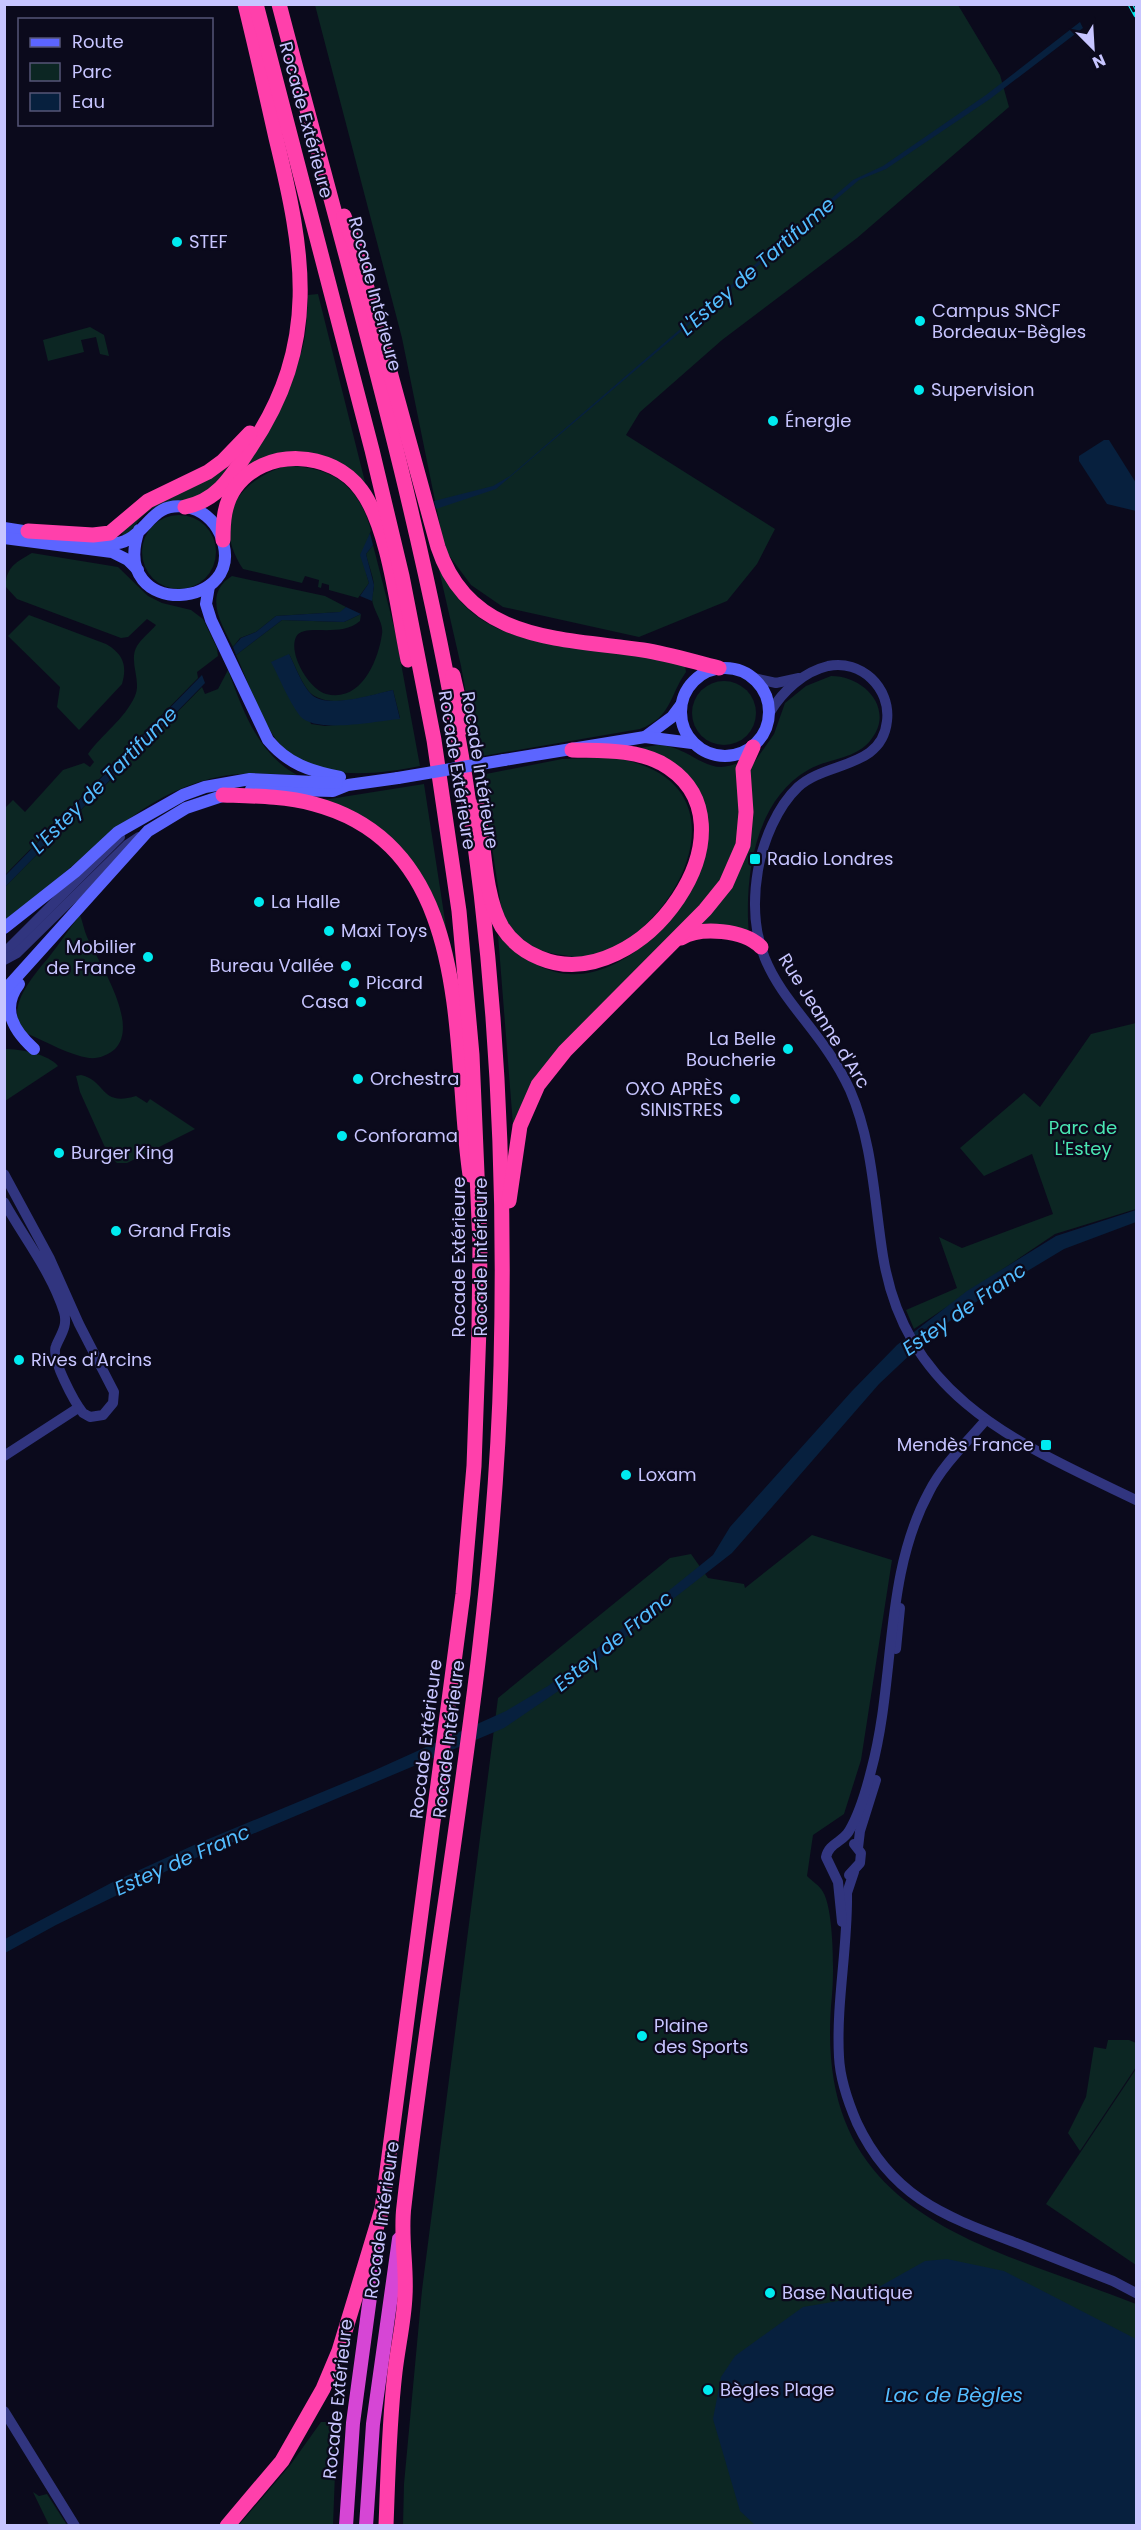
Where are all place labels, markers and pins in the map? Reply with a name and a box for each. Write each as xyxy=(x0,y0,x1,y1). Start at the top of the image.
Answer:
place label: STEF xyxy=(189,229,228,254)
marker: STEF xyxy=(170,235,184,249)
place label: Campus SNCF Bordeaux-Bègles xyxy=(932,298,1086,344)
marker: Campus SNCF Bordeaux-Bègles xyxy=(913,314,927,328)
place label: Supervision xyxy=(931,377,1035,402)
marker: Supervision xyxy=(912,383,926,397)
place label: Énergie xyxy=(785,408,851,433)
marker: Énergie xyxy=(766,414,780,428)
place label: Radio Londres xyxy=(767,846,893,871)
marker: Radio Londres xyxy=(748,852,762,866)
place label: La Halle xyxy=(271,889,340,914)
marker: La Halle xyxy=(252,895,266,909)
place label: Maxi Toys xyxy=(341,918,427,943)
marker: Maxi Toys xyxy=(322,924,336,938)
place label: Mobilier de France xyxy=(46,934,136,980)
marker: Mobilier de France xyxy=(141,950,155,964)
place label: Bureau Vallée xyxy=(210,953,334,978)
marker: Bureau Vallée xyxy=(339,959,353,973)
place label: Picard xyxy=(366,970,423,995)
marker: Picard xyxy=(347,976,361,990)
place label: Casa xyxy=(301,989,349,1014)
marker: Casa xyxy=(354,995,368,1009)
place label: La Belle Boucherie xyxy=(686,1026,776,1072)
marker: La Belle Boucherie xyxy=(781,1042,795,1056)
place label: Orchestra xyxy=(370,1066,459,1091)
marker: Orchestra xyxy=(351,1072,365,1086)
place label: OXO APRÈS SINISTRES xyxy=(625,1076,723,1122)
marker: OXO APRÈS SINISTRES xyxy=(728,1092,742,1106)
place label: Conforama xyxy=(354,1123,458,1148)
marker: Conforama xyxy=(335,1129,349,1143)
place label: Burger King xyxy=(71,1140,174,1165)
marker: Burger King xyxy=(52,1146,66,1160)
place label: Grand Frais xyxy=(128,1218,231,1243)
marker: Grand Frais xyxy=(109,1224,123,1238)
place label: Rives d'Arcins xyxy=(31,1347,152,1372)
marker: Rives d'Arcins xyxy=(12,1353,26,1367)
place label: Mendès France xyxy=(897,1432,1034,1457)
marker: Mendès France xyxy=(1039,1438,1053,1452)
place label: Loxam xyxy=(638,1462,697,1487)
marker: Loxam xyxy=(619,1468,633,1482)
place label: Plaine des Sports xyxy=(654,2013,748,2059)
marker: Plaine des Sports xyxy=(635,2029,649,2043)
place label: Base Nautique xyxy=(782,2280,913,2305)
marker: Base Nautique xyxy=(763,2286,777,2300)
place label: Bègles Plage xyxy=(720,2377,835,2402)
marker: Bègles Plage xyxy=(701,2383,715,2397)

